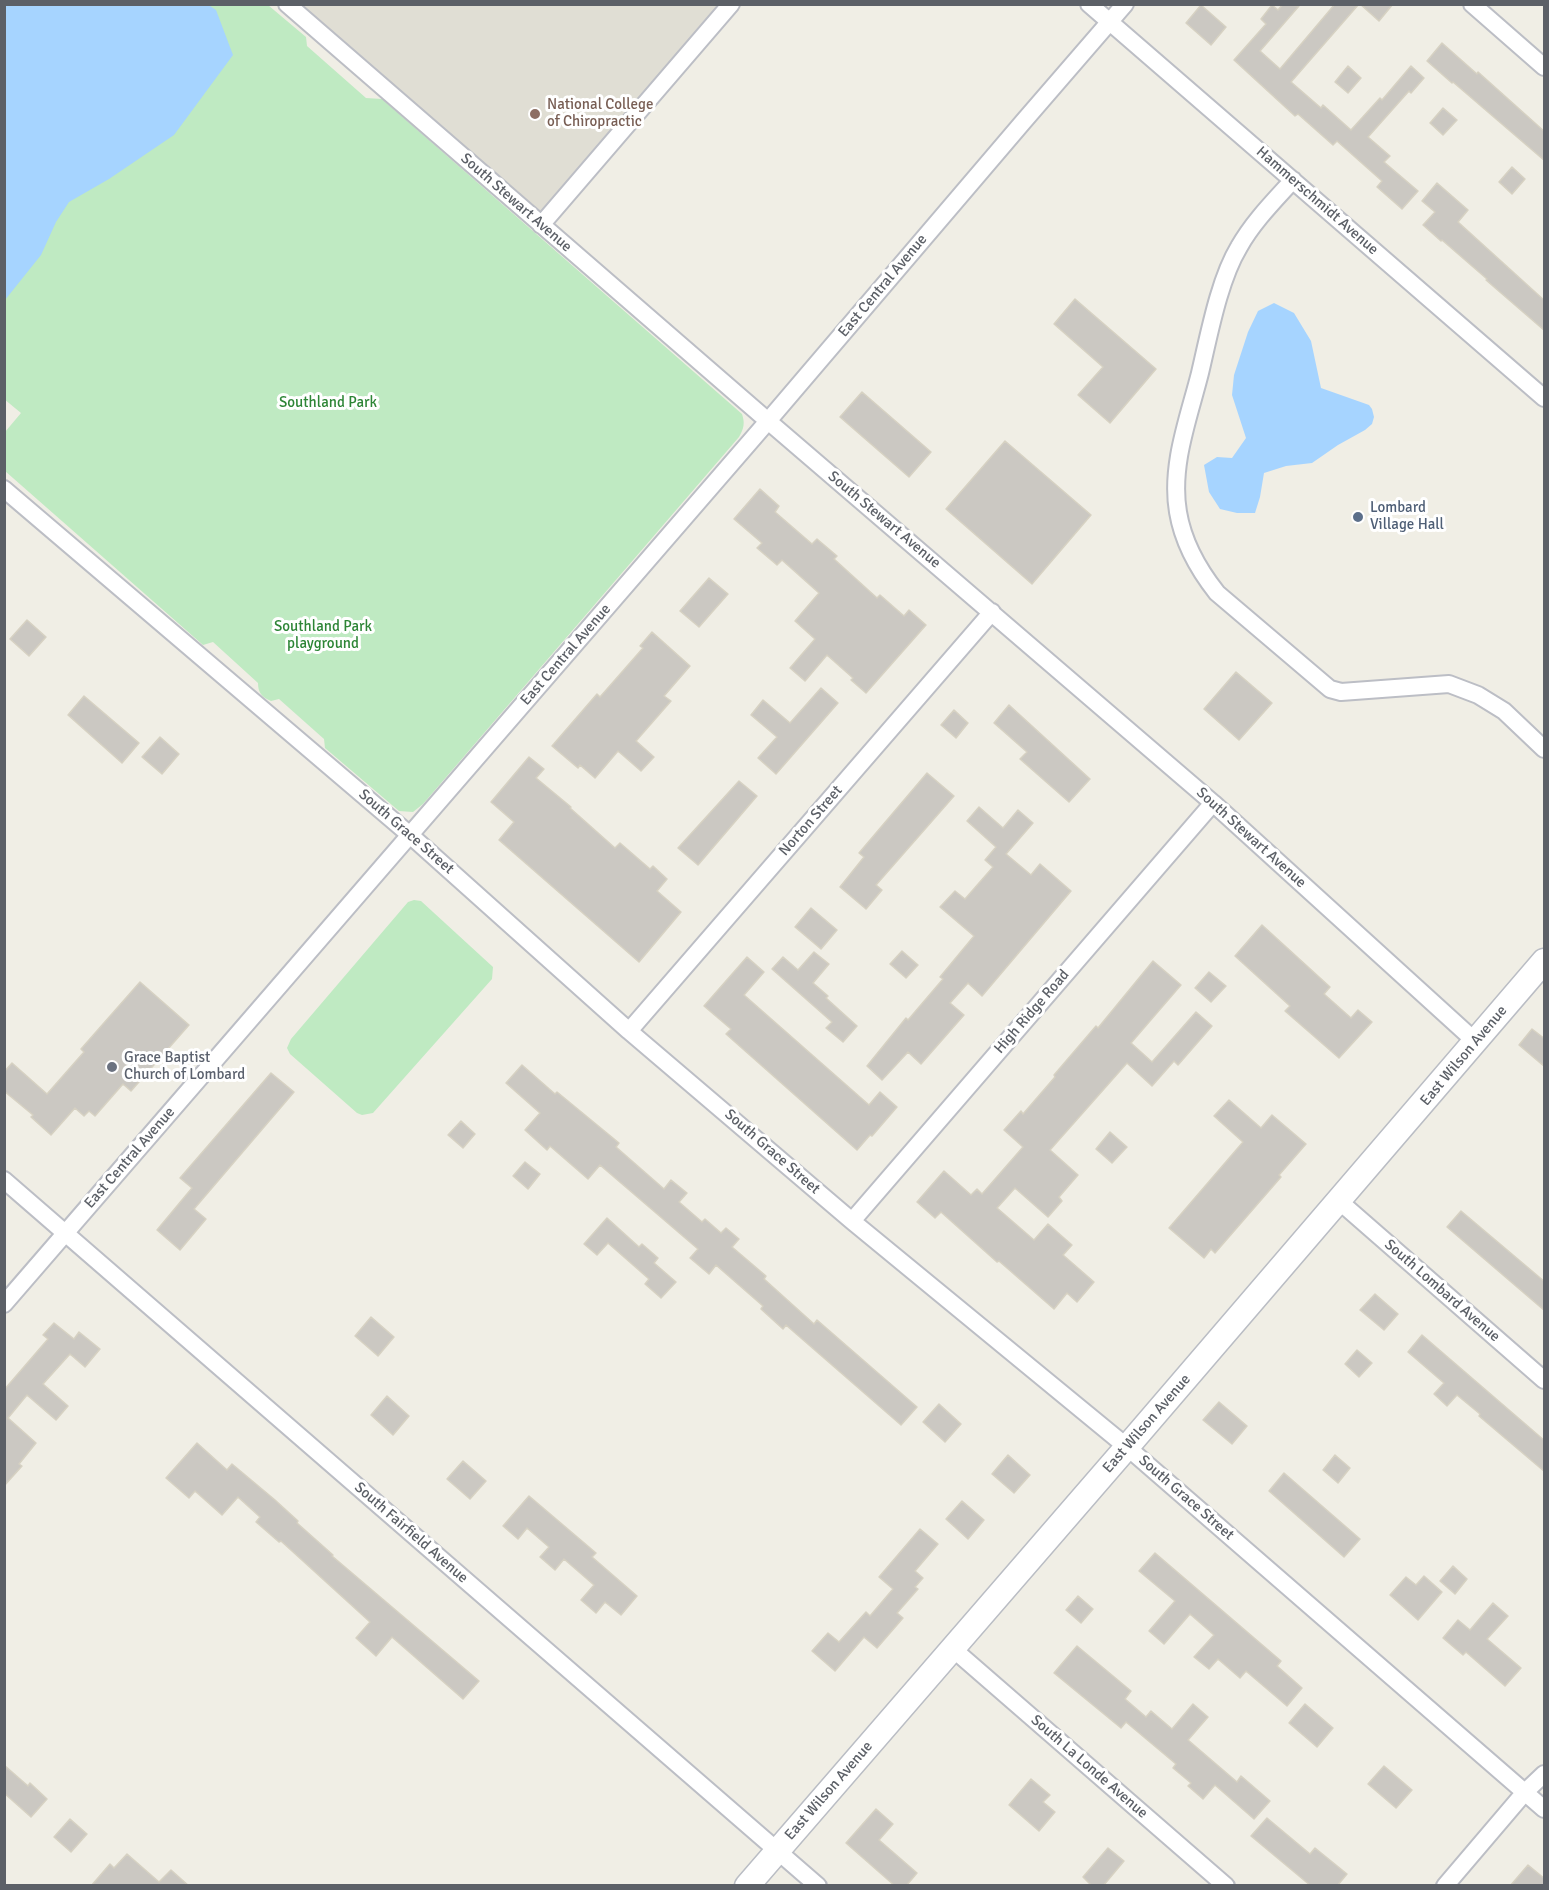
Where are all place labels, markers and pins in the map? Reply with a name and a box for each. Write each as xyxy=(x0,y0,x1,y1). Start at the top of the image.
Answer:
place label: National College of Chiropractic xyxy=(547,96,654,131)
marker: National College of Chiropractic xyxy=(528,107,542,121)
place label: Lombard Village Hall xyxy=(1370,499,1444,534)
marker: Lombard Village Hall xyxy=(1351,510,1365,524)
place label: Grace Baptist Church of Lombard xyxy=(124,1049,245,1084)
marker: Grace Baptist Church of Lombard xyxy=(105,1060,119,1074)

